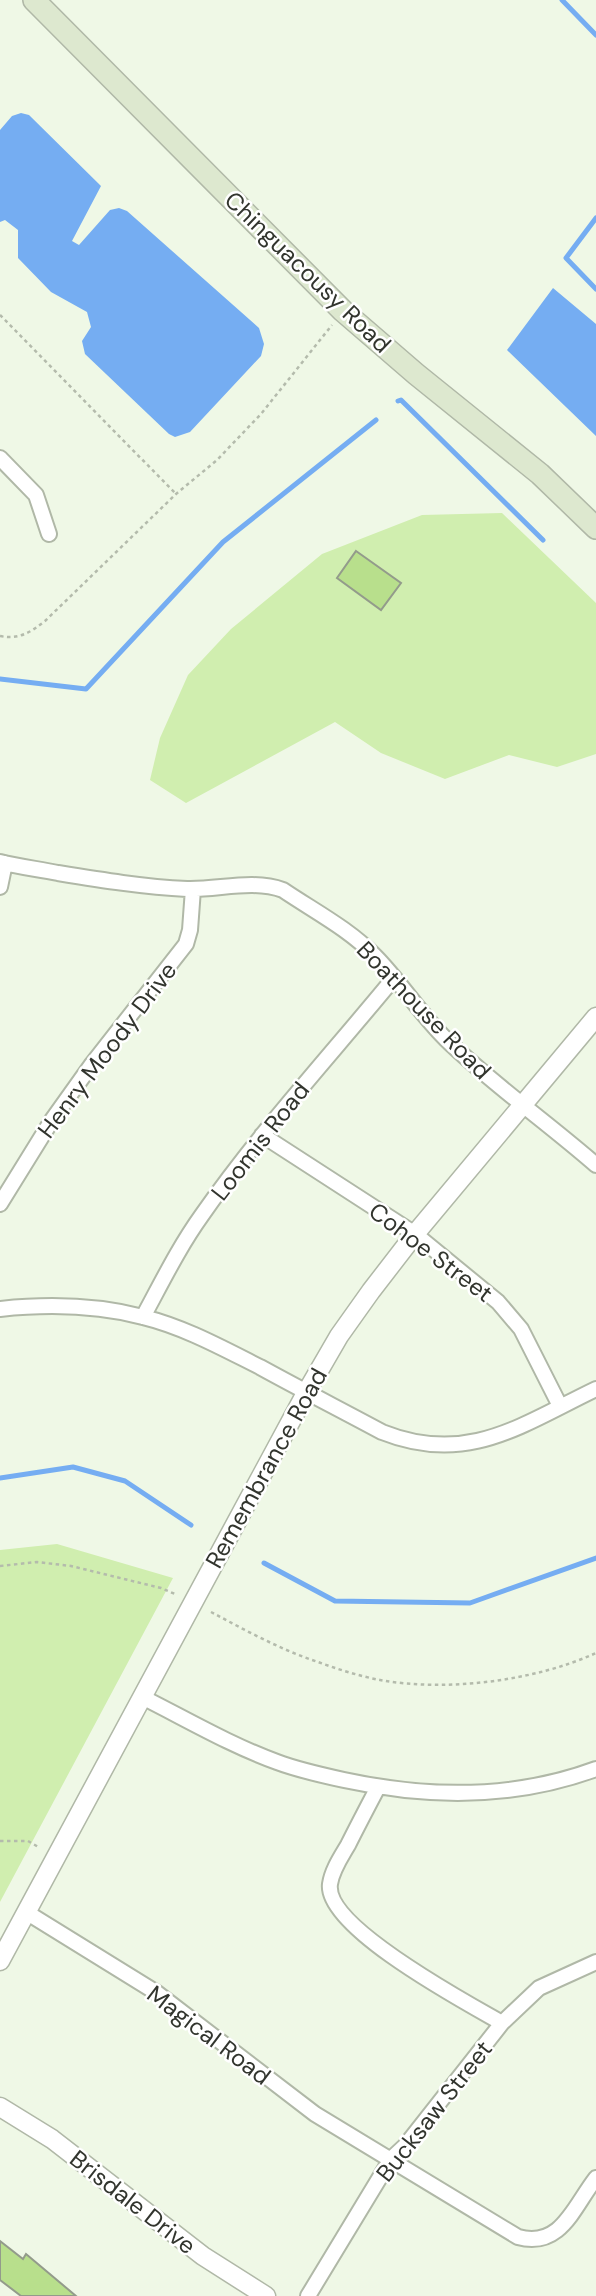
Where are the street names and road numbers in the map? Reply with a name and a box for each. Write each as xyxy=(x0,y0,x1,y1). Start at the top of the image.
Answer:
street label: Chinguacousy Road xyxy=(218,185,398,359)
street label: Boathouse Road xyxy=(350,934,498,1086)
street label: Henry Moody Drive xyxy=(31,956,183,1144)
street label: Loomis Road xyxy=(204,1075,316,1207)
street label: Cohoe Street xyxy=(363,1195,499,1309)
street label: Remembrance Road xyxy=(198,1363,334,1573)
street label: Magical Road xyxy=(141,1978,277,2092)
street label: Bucksaw Street xyxy=(369,2034,499,2188)
street label: Brisdale Drive xyxy=(64,2143,202,2261)

